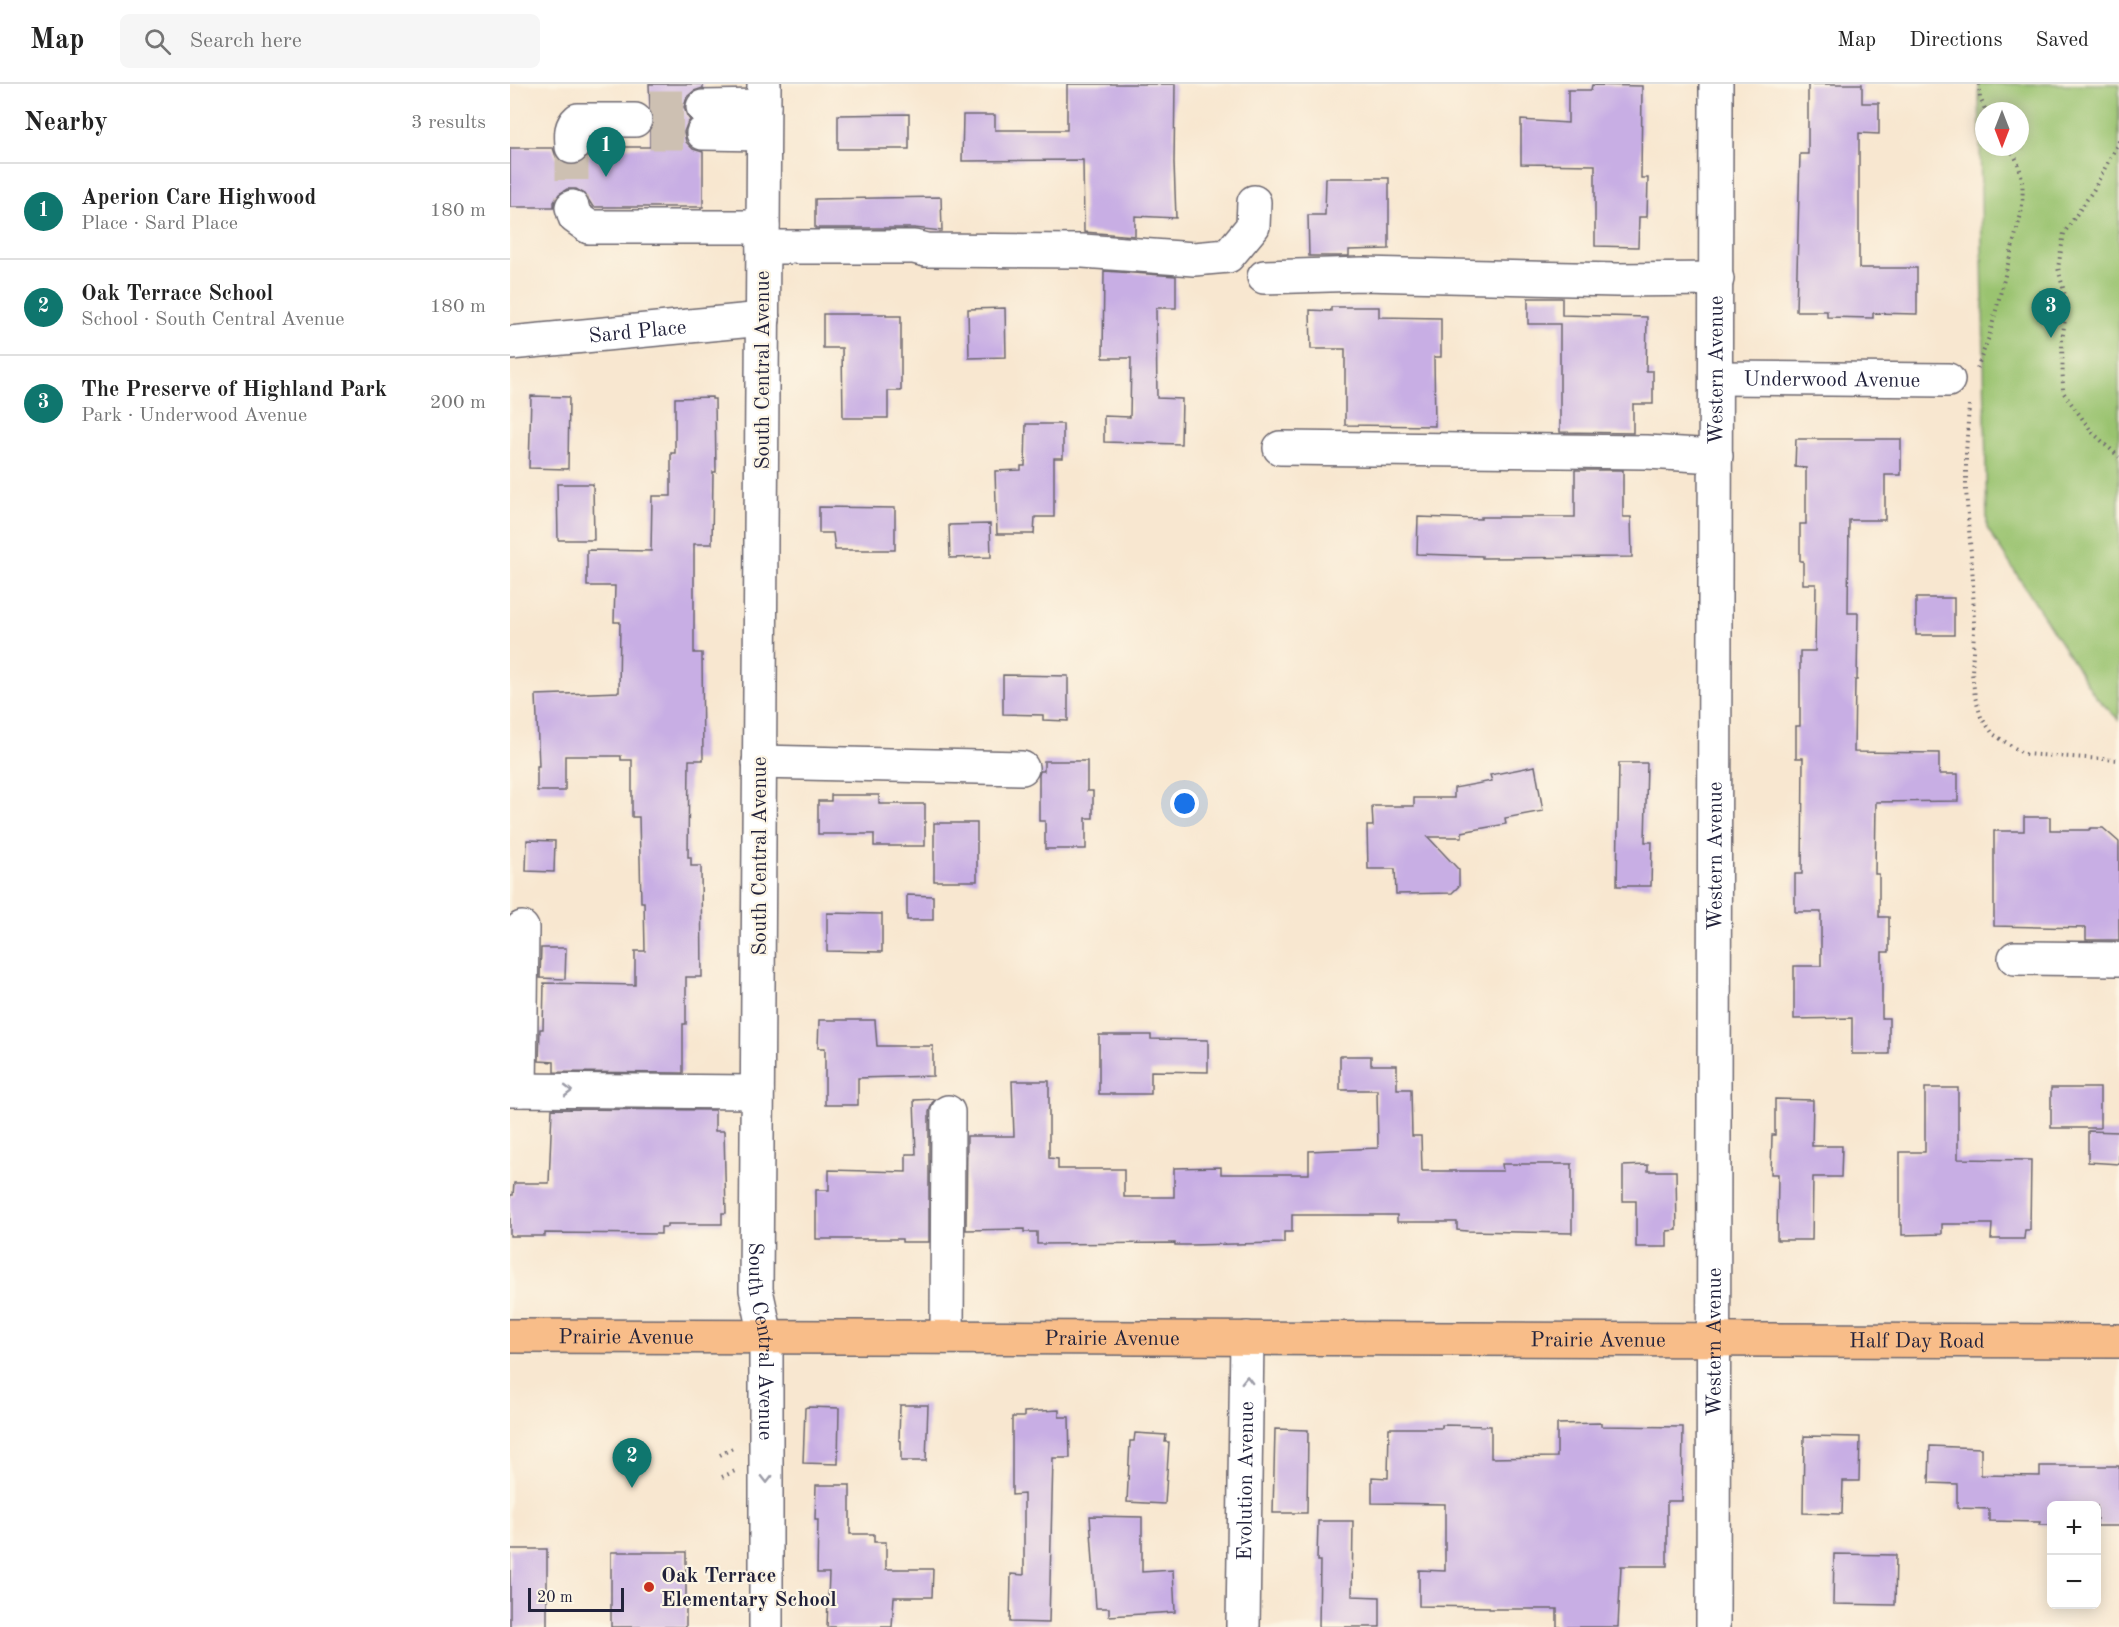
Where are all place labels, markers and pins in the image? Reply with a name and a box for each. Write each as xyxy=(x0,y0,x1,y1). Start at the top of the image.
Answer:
pin: 1 xyxy=(586,128,626,177)
pin: 3 xyxy=(2032,288,2070,338)
pin: 2 xyxy=(612,1438,652,1488)
place label: Oak Terrace Elementary School xyxy=(661,1566,837,1611)
marker: Oak Terrace Elementary School xyxy=(642,1580,656,1594)

